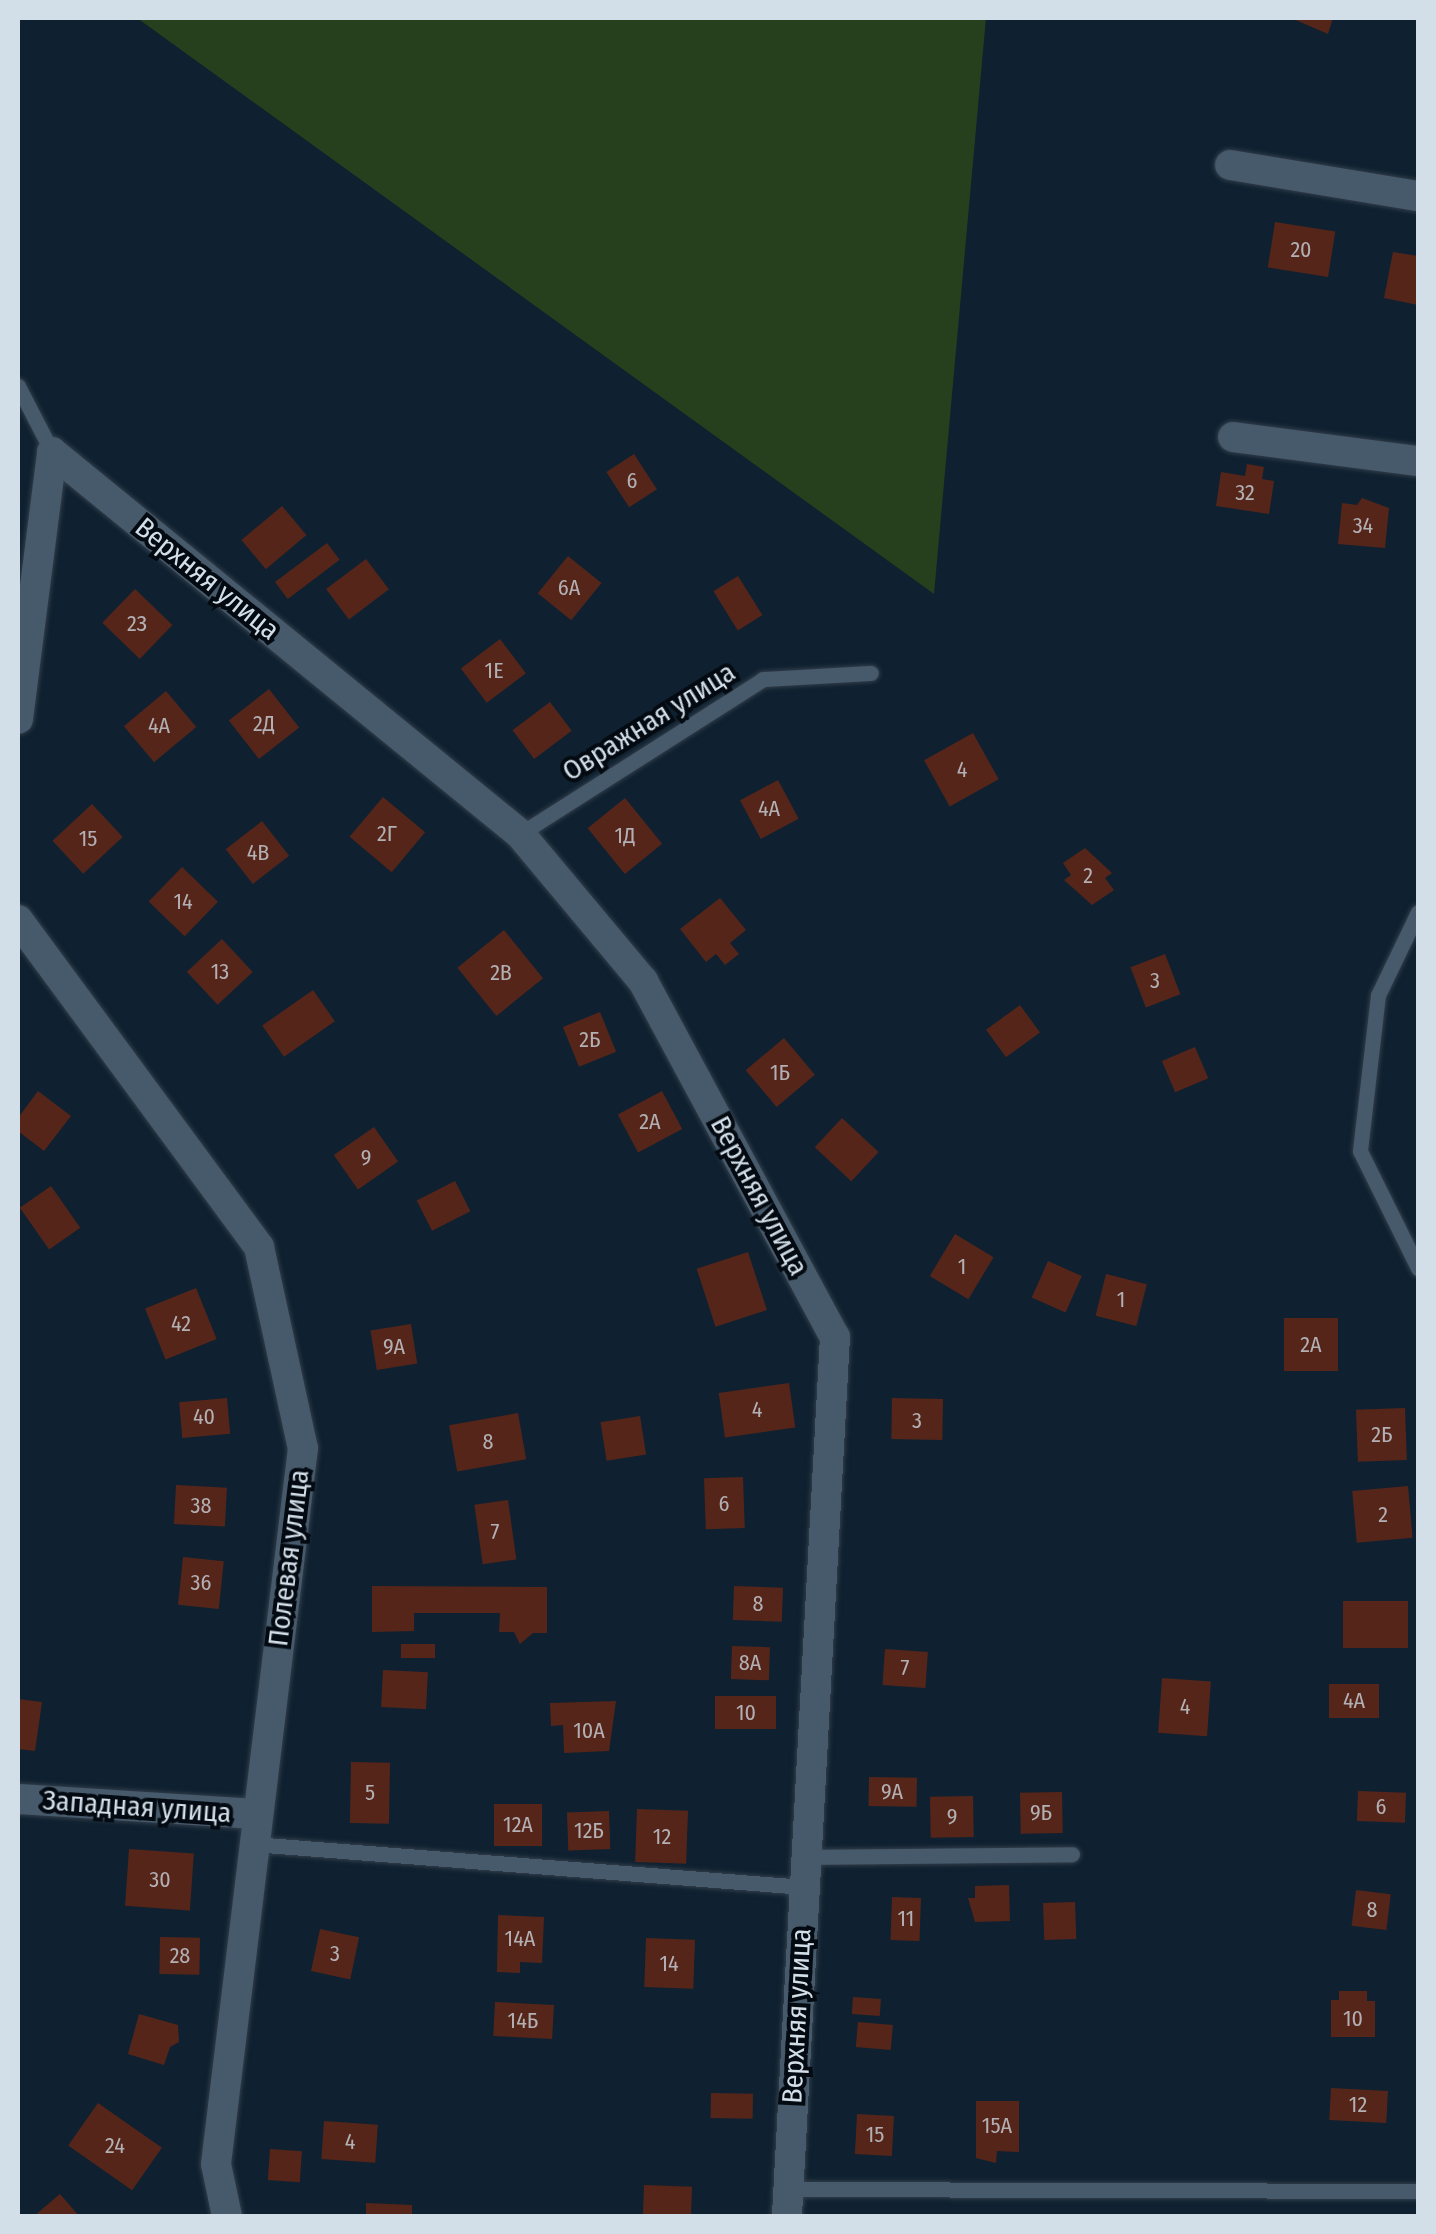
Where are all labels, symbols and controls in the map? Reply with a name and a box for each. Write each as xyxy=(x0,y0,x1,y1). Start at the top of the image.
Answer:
house number: 20 xyxy=(1290,237,1312,263)
house number: 6 xyxy=(627,468,637,494)
house number: 32 xyxy=(1235,480,1255,506)
street label: Верхняя улица xyxy=(128,511,286,647)
house number: 34 xyxy=(1353,513,1373,539)
house number: 6А xyxy=(558,575,580,601)
house number: 2З xyxy=(127,611,147,637)
street label: Овражная улица xyxy=(556,656,742,788)
house number: 1Е xyxy=(485,658,503,684)
house number: 2Д xyxy=(253,711,275,737)
house number: 4А xyxy=(148,713,170,739)
house number: 4 xyxy=(957,757,967,783)
house number: 4А xyxy=(758,796,780,822)
house number: 2Г xyxy=(377,821,397,847)
house number: 1Д xyxy=(615,823,635,849)
house number: 15 xyxy=(79,826,97,852)
house number: 4В xyxy=(247,840,269,866)
house number: 2 xyxy=(1083,863,1093,889)
house number: 14 xyxy=(173,889,193,915)
house number: 13 xyxy=(211,959,229,985)
house number: 2В xyxy=(490,960,512,986)
house number: 3 xyxy=(1150,968,1160,994)
house number: 2Б xyxy=(579,1027,601,1053)
house number: 1Б xyxy=(770,1060,790,1086)
house number: 2А xyxy=(639,1109,661,1135)
street label: Верхняя улица xyxy=(703,1111,815,1281)
house number: 9 xyxy=(361,1145,371,1171)
house number: 1 xyxy=(958,1254,966,1280)
house number: 1 xyxy=(1117,1287,1125,1313)
house number: 42 xyxy=(171,1311,191,1337)
house number: 2А xyxy=(1300,1332,1322,1358)
house number: 9А xyxy=(383,1334,405,1360)
house number: 4 xyxy=(752,1397,762,1423)
house number: 40 xyxy=(193,1404,215,1430)
house number: 3 xyxy=(912,1408,922,1434)
house number: 2Б xyxy=(1371,1422,1393,1448)
house number: 8 xyxy=(483,1429,493,1455)
street label: Полевая улица xyxy=(261,1468,317,1648)
house number: 6 xyxy=(719,1491,729,1517)
house number: 38 xyxy=(191,1493,211,1519)
house number: 2 xyxy=(1378,1502,1388,1528)
house number: 7 xyxy=(491,1519,499,1545)
house number: 36 xyxy=(191,1570,211,1596)
house number: 8 xyxy=(753,1591,763,1617)
house number: 8А xyxy=(739,1650,761,1676)
house number: 7 xyxy=(901,1655,909,1681)
house number: 4А xyxy=(1343,1688,1365,1714)
house number: 4 xyxy=(1180,1694,1190,1720)
house number: 10 xyxy=(736,1700,756,1726)
house number: 10А xyxy=(573,1718,605,1744)
house number: 9А xyxy=(881,1779,903,1805)
house number: 5 xyxy=(365,1780,375,1806)
street label: Западная улица xyxy=(42,1784,232,1830)
house number: 6 xyxy=(1376,1794,1386,1820)
house number: 9Б xyxy=(1030,1800,1052,1826)
house number: 9 xyxy=(947,1804,957,1830)
house number: 12А xyxy=(503,1812,533,1838)
house number: 12Б xyxy=(574,1818,604,1844)
house number: 12 xyxy=(653,1824,671,1850)
house number: 30 xyxy=(149,1867,171,1893)
house number: 8 xyxy=(1367,1897,1377,1923)
house number: 11 xyxy=(898,1906,914,1932)
house number: 14А xyxy=(505,1926,535,1952)
street label: Верхняя улица xyxy=(776,1928,818,2104)
house number: 3 xyxy=(330,1941,340,1967)
house number: 28 xyxy=(170,1943,190,1969)
house number: 14 xyxy=(659,1951,679,1977)
house number: 10 xyxy=(1343,2006,1363,2032)
house number: 14Б xyxy=(508,2008,538,2034)
house number: 12 xyxy=(1349,2092,1367,2118)
house number: 15А xyxy=(982,2113,1012,2139)
house number: 15 xyxy=(866,2122,884,2148)
house number: 4 xyxy=(345,2129,355,2155)
house number: 24 xyxy=(105,2133,125,2159)

